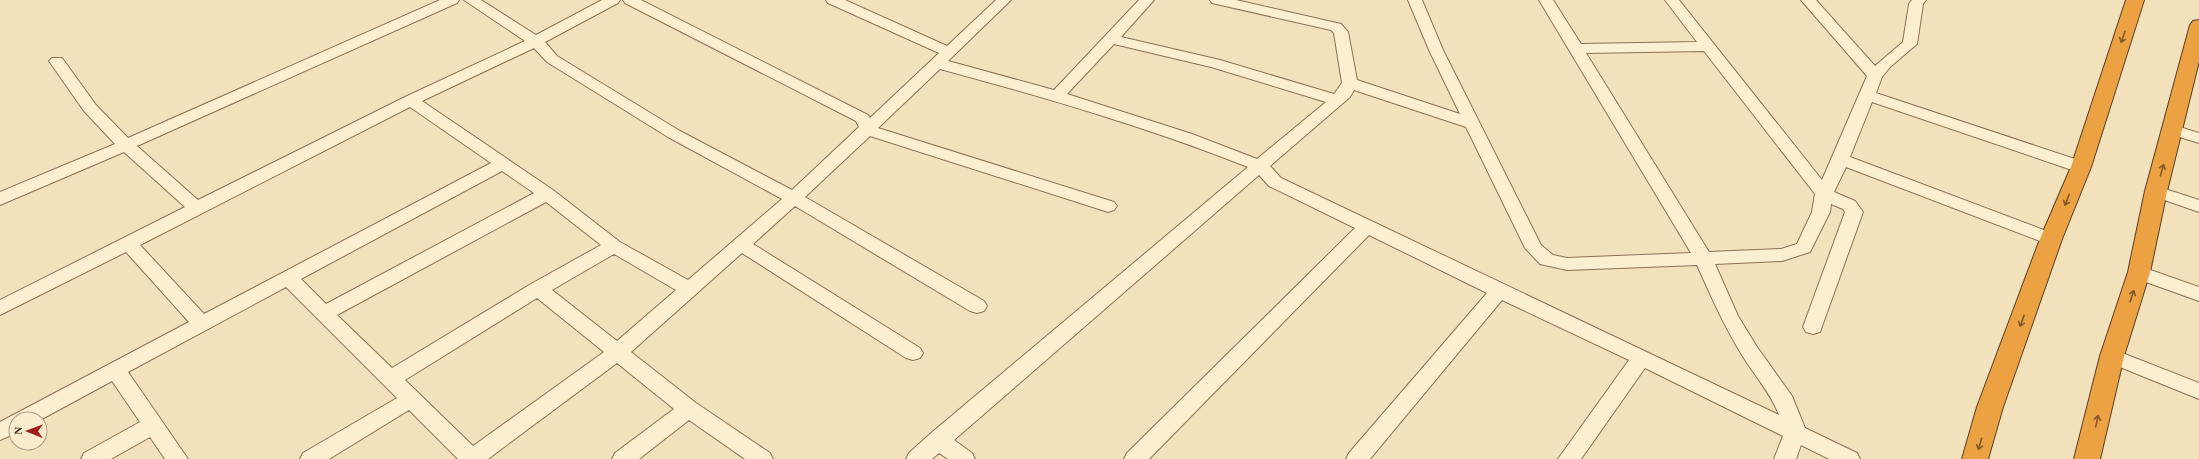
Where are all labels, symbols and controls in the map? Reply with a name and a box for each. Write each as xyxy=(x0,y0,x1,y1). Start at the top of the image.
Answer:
one-way arrow xyxy=(2118,31,2126,43)
one-way arrow xyxy=(2159,163,2166,176)
one-way arrow xyxy=(2063,193,2071,205)
one-way arrow xyxy=(2128,290,2136,302)
one-way arrow xyxy=(2018,315,2026,327)
north arrow xyxy=(8,411,48,451)
one-way arrow xyxy=(2093,415,2101,428)
text: N xyxy=(12,427,24,435)
one-way arrow xyxy=(1976,437,1983,450)

